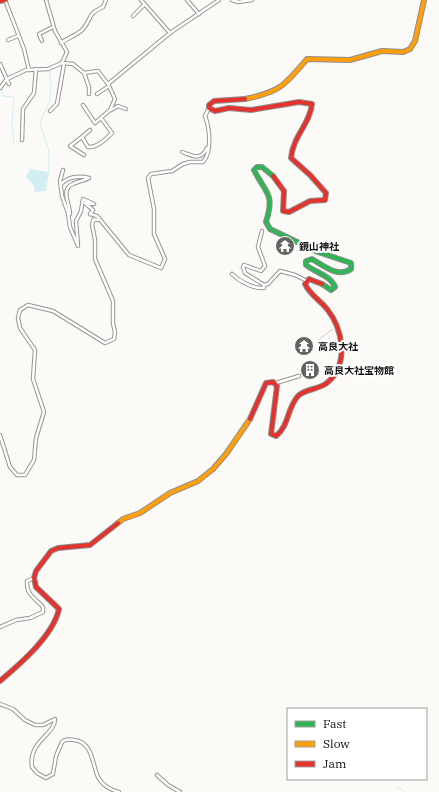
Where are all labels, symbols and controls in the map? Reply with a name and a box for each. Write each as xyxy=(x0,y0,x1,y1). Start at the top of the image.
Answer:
temple icon: 鏡山神社 xyxy=(274,235,296,257)
place label: 鏡山神社 xyxy=(299,240,340,253)
temple icon: 高良大社 xyxy=(293,335,315,357)
place label: 高良大社 xyxy=(318,340,359,353)
building icon: 高良大社宝物館 xyxy=(299,359,321,381)
place label: 高良大社宝物館 xyxy=(324,364,394,377)
legend xyxy=(287,708,427,780)
text: Fast xyxy=(323,716,347,731)
text: Slow xyxy=(323,736,350,751)
text: Jam xyxy=(323,756,347,771)

